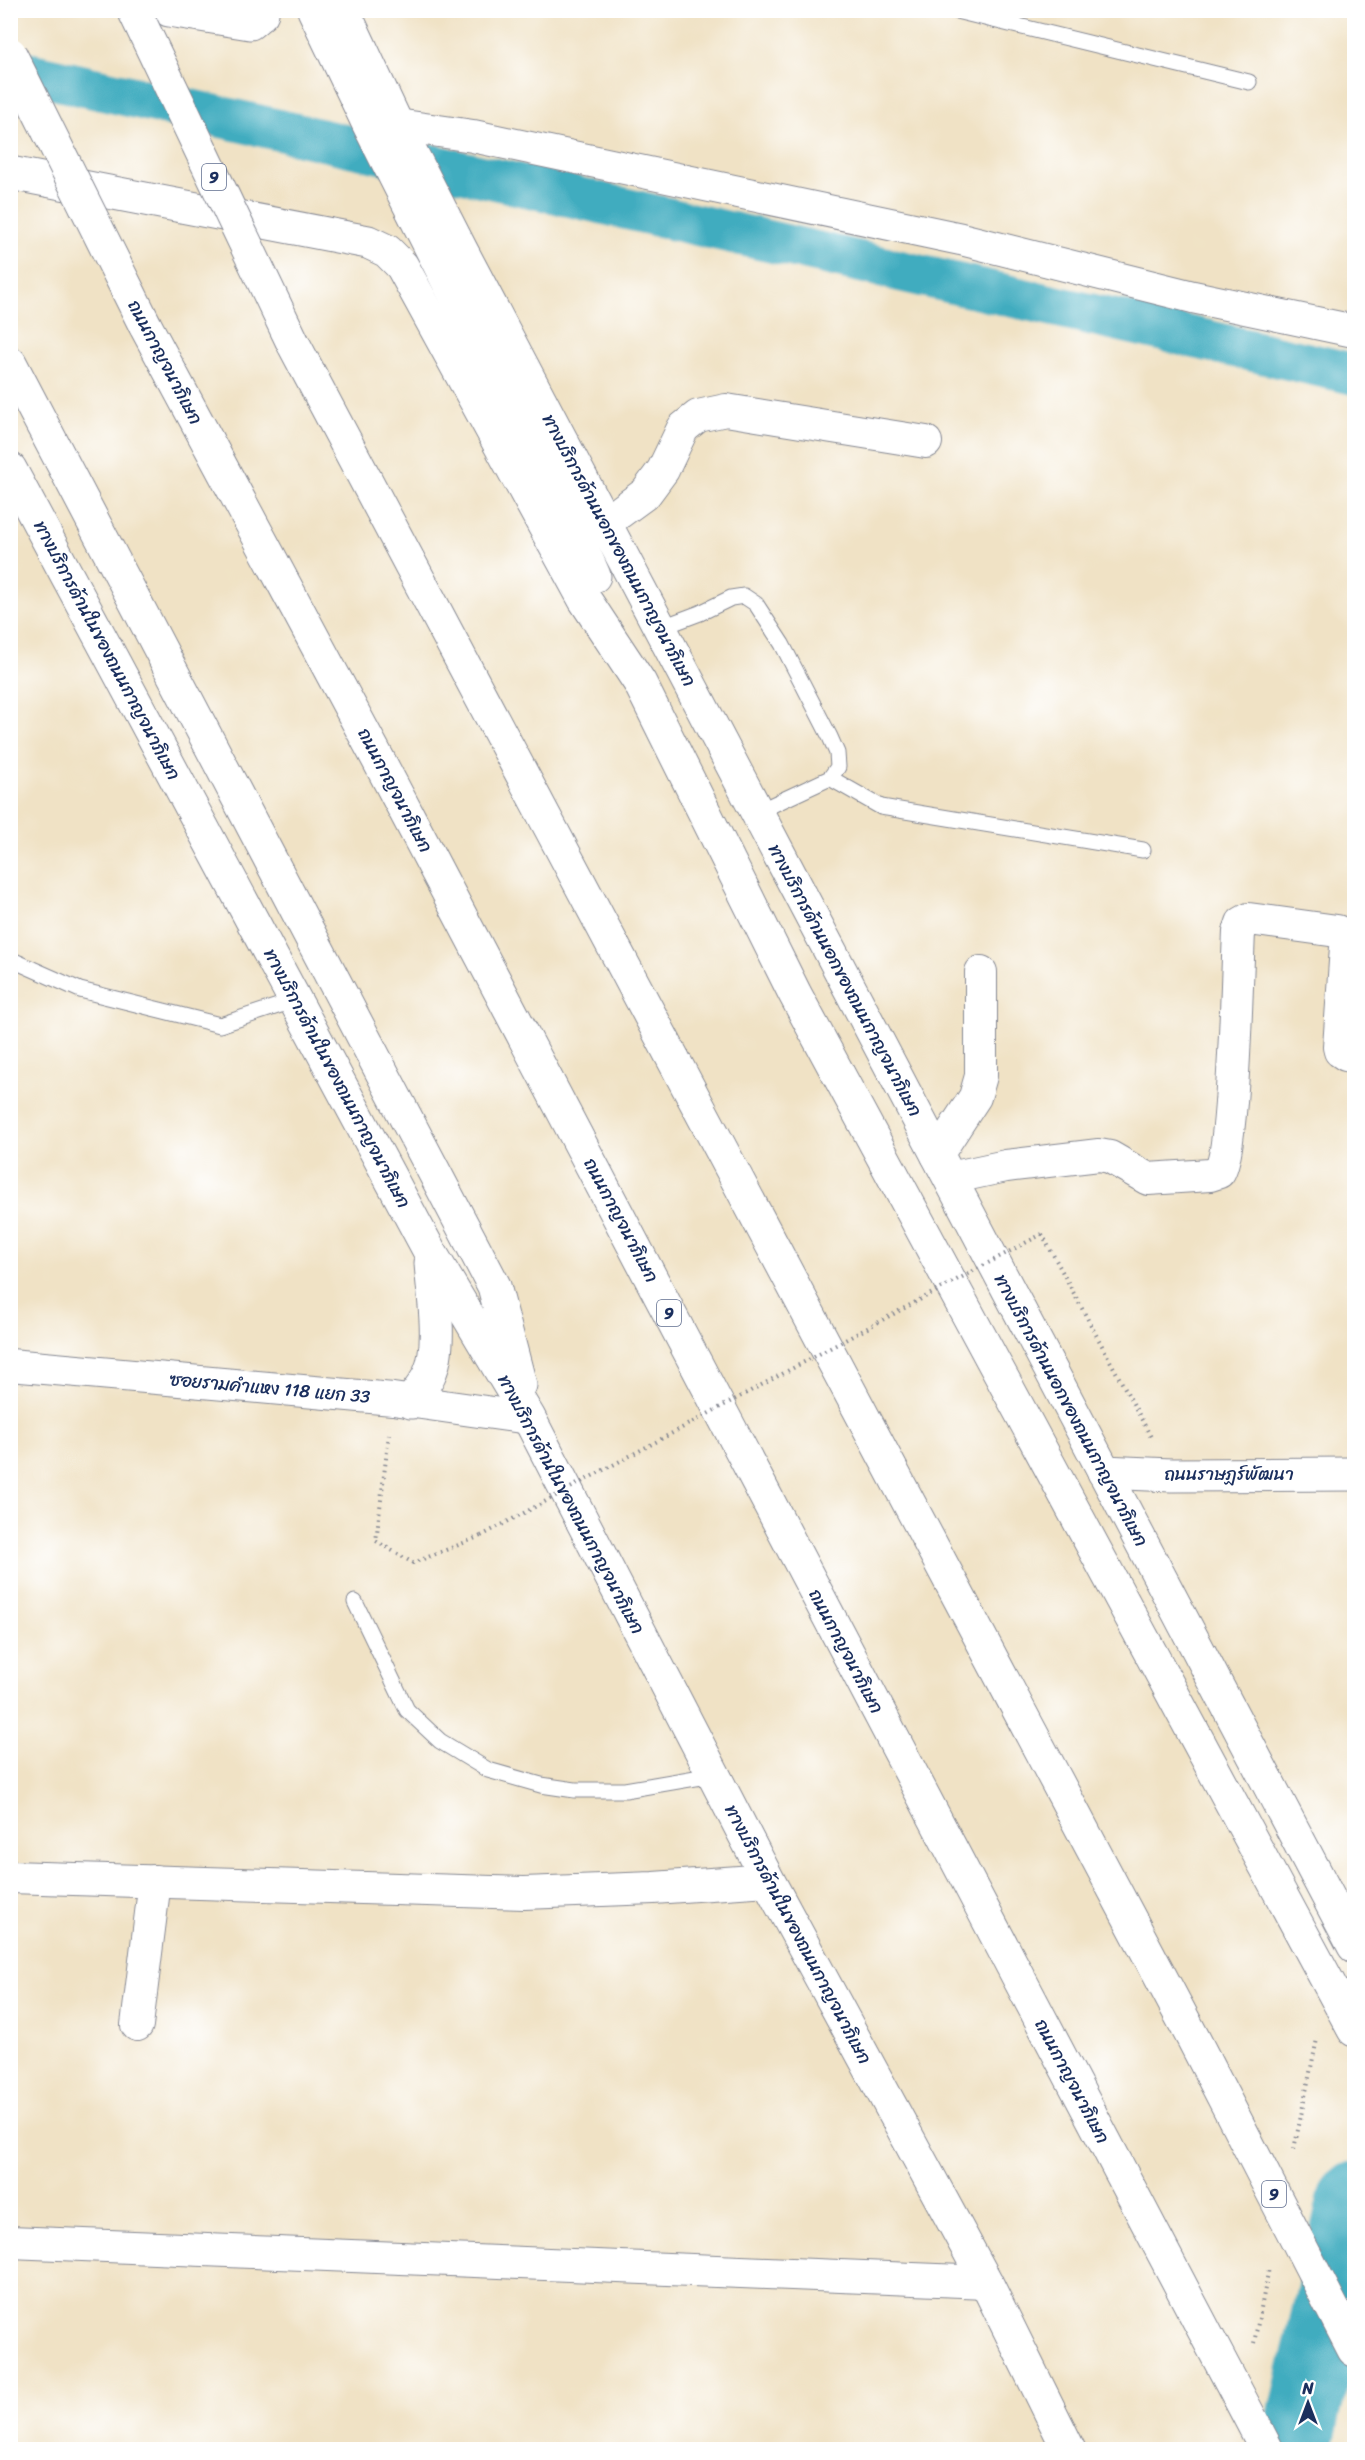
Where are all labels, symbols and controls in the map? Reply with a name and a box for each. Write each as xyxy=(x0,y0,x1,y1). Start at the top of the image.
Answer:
road number: 9 xyxy=(202,164,226,190)
street label: ถนนกาญจนาภิเษก xyxy=(119,294,211,430)
street label: ทางบริการด้านนอกของถนนกาญจนาภิเษก xyxy=(533,408,705,692)
street label: ทางบริการด้านในของถนนกาญจนาภิเษก xyxy=(25,514,189,786)
street label: ถนนกาญจนาภิเษก xyxy=(349,722,441,858)
street label: ทางบริการด้านนอกของถนนกาญจนาภิเษก xyxy=(759,838,931,1122)
street label: ทางบริการด้านในของถนนกาญจนาภิเษก xyxy=(255,942,419,1214)
street label: ถนนกาญจนาภิเษก xyxy=(575,1152,667,1288)
street label: ทางบริการด้านนอกของถนนกาญจนาภิเษก xyxy=(985,1268,1157,1552)
road number: 9 xyxy=(657,1300,681,1326)
street label: ซอยรามคำแหง 118 แยก 33 xyxy=(168,1363,372,1413)
street label: ทางบริการด้านในของถนนกาญจนาภิเษก xyxy=(489,1368,653,1640)
street label: ถนนราษฏร์พัฒนา xyxy=(1164,1458,1294,1490)
street label: ถนนกาญจนาภิเษก xyxy=(800,1583,892,1719)
street label: ทางบริการด้านในของถนนกาญจนาภิเษก xyxy=(716,1798,880,2070)
street label: ถนนกาญจนาภิเษก xyxy=(1026,2013,1118,2149)
road number: 9 xyxy=(1262,2181,1286,2207)
north arrow xyxy=(1278,2373,1338,2433)
text: N xyxy=(1301,2374,1314,2403)

